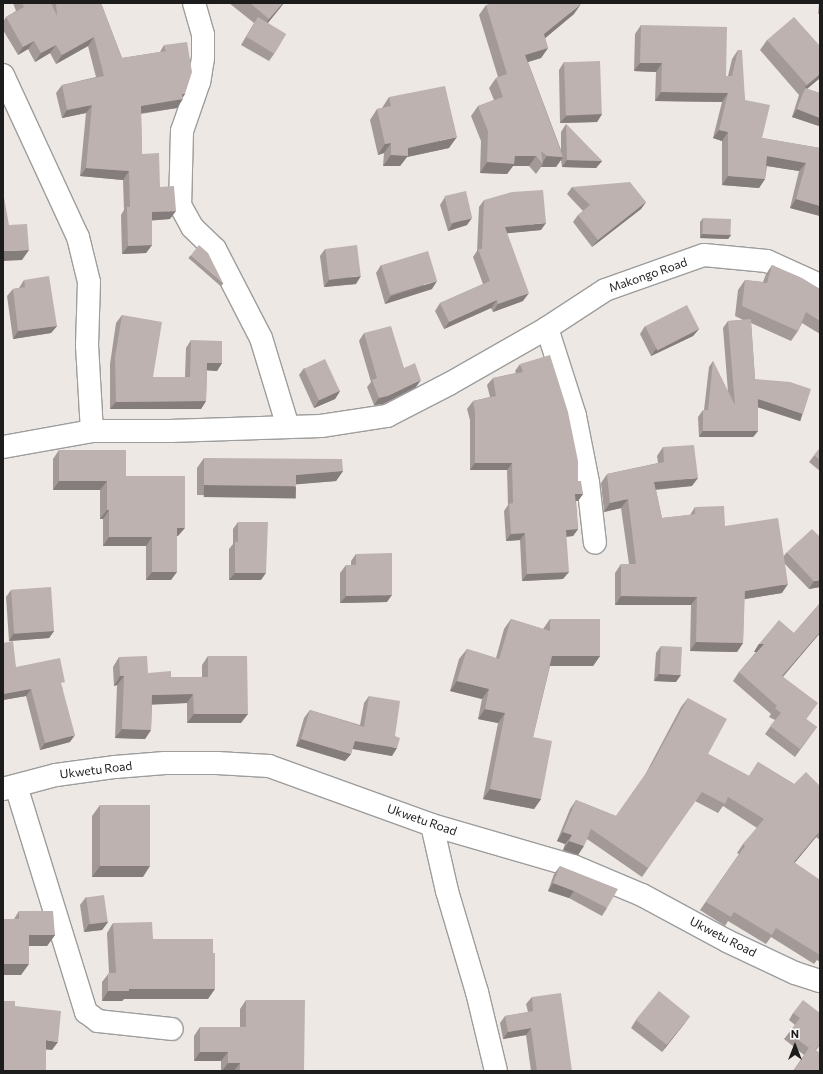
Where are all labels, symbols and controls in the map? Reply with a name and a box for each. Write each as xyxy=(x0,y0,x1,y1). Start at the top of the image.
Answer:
street label: Makongo Road xyxy=(607,255,689,295)
street label: Ukwetu Road xyxy=(59,758,133,782)
street label: Ukwetu Road xyxy=(385,801,459,839)
street label: Ukwetu Road xyxy=(687,914,759,960)
north arrow xyxy=(775,1026,815,1066)
text: N xyxy=(791,1027,799,1040)

